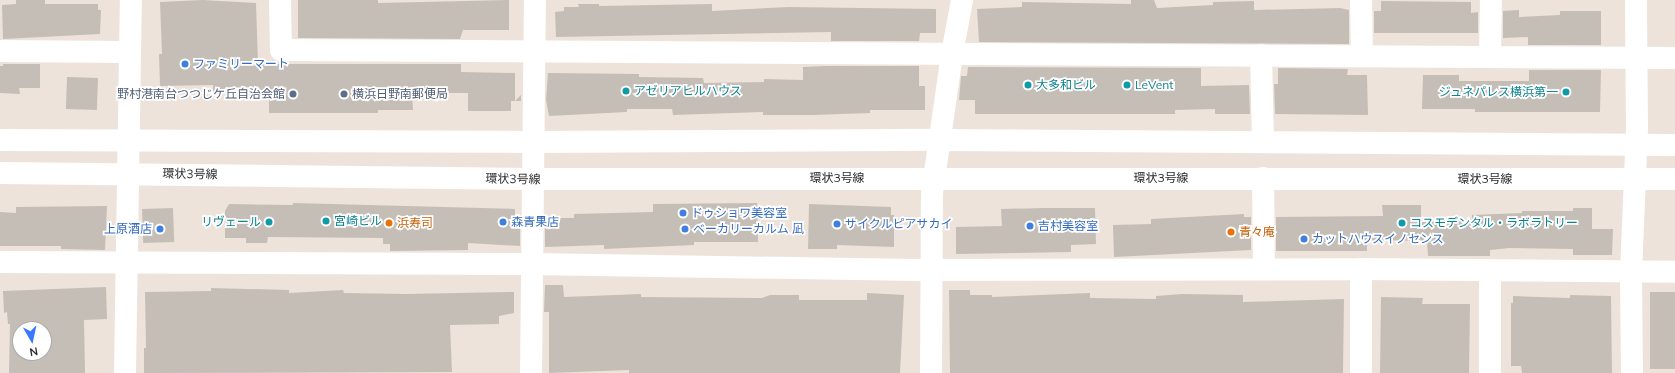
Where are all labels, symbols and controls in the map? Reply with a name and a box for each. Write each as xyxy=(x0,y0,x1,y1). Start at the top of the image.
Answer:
place label: ファミリーマート xyxy=(193,57,289,71)
marker: ファミリーマート xyxy=(180,59,190,69)
place label: 大多和ビル xyxy=(1036,78,1096,92)
place label: LeVent xyxy=(1135,78,1173,92)
marker: 大多和ビル xyxy=(1023,80,1033,90)
marker: LeVent xyxy=(1122,80,1132,90)
place label: アゼリアヒルハウス xyxy=(634,84,742,98)
place label: ジュネパレス横浜第一 xyxy=(1438,85,1558,99)
marker: アゼリアヒルハウス xyxy=(621,86,631,96)
place label: 野村港南台つつじケ丘自治会館 xyxy=(117,87,285,101)
place label: 横浜日野南郵便局 xyxy=(352,87,448,101)
marker: ジュネパレス横浜第一 xyxy=(1561,87,1571,97)
marker: 野村港南台つつじケ丘自治会館 xyxy=(288,89,298,99)
marker: 横浜日野南郵便局 xyxy=(339,89,349,99)
street label: 環状3号線 xyxy=(162,166,218,182)
street label: 環状3号線 xyxy=(485,171,541,187)
street label: 環状3号線 xyxy=(809,171,865,185)
street label: 環状3号線 xyxy=(1133,171,1189,185)
street label: 環状3号線 xyxy=(1457,172,1513,186)
place label: ドゥショワ美容室 xyxy=(691,206,787,220)
marker: ドゥショワ美容室 xyxy=(678,208,688,218)
place label: 宮崎ビル xyxy=(334,214,382,228)
place label: リヴェール xyxy=(201,215,261,229)
place label: 森青果店 xyxy=(511,215,559,229)
marker: 宮崎ビル xyxy=(321,216,331,226)
place label: 浜寿司 xyxy=(397,216,433,230)
place label: コスモデンタル・ラボラトリー xyxy=(1410,216,1578,230)
marker: リヴェール xyxy=(264,217,274,227)
marker: 森青果店 xyxy=(498,217,508,227)
place label: サイクルピアサカイ xyxy=(845,217,953,231)
marker: 浜寿司 xyxy=(384,218,394,228)
marker: コスモデンタル・ラボラトリー xyxy=(1397,218,1407,228)
marker: サイクルピアサカイ xyxy=(832,219,842,229)
place label: 吉村美容室 xyxy=(1038,219,1098,233)
marker: 吉村美容室 xyxy=(1025,221,1035,231)
place label: 上原酒店 xyxy=(104,222,152,236)
place label: ベーカリーカルム 凪 xyxy=(693,222,804,236)
marker: 上原酒店 xyxy=(155,224,165,234)
marker: ベーカリーカルム 凪 xyxy=(680,224,690,234)
place label: 青々庵 xyxy=(1239,225,1275,239)
marker: 青々庵 xyxy=(1226,227,1236,237)
place label: カットハウスイノセンス xyxy=(1312,232,1444,246)
marker: カットハウスイノセンス xyxy=(1299,234,1309,244)
north arrow xyxy=(12,321,52,361)
text: N xyxy=(29,344,39,359)

